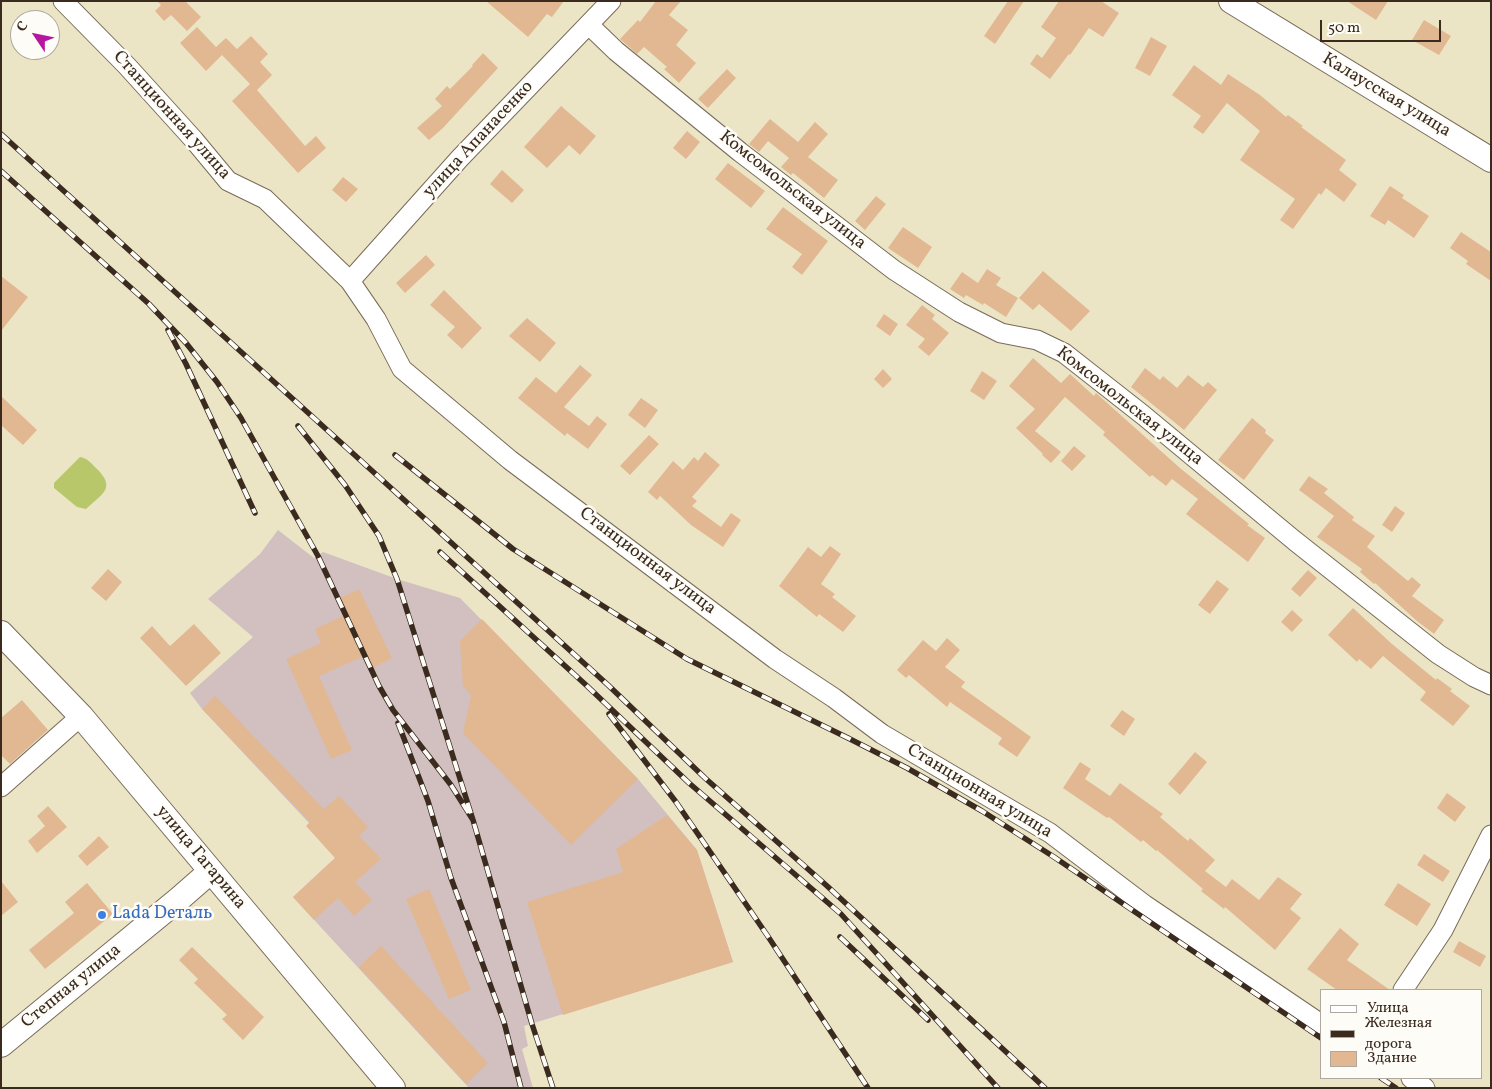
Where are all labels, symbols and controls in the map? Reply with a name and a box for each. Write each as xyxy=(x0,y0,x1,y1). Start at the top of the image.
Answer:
north arrow xyxy=(10,10,60,60)
scale bar xyxy=(1322,10,1443,42)
text: С xyxy=(13,18,33,36)
text: 50 m xyxy=(1328,18,1360,39)
street label: Станционная улица xyxy=(108,47,234,185)
street label: Калаусская улица xyxy=(1318,49,1454,143)
street label: улица Апанасенко xyxy=(419,77,539,203)
street label: Комсомольская улица xyxy=(714,127,870,255)
street label: Комсомольская улица xyxy=(1051,343,1207,471)
street label: Станционная улица xyxy=(574,504,720,620)
street label: Станционная улица xyxy=(902,740,1056,844)
street label: улица Гагарина xyxy=(150,802,250,914)
place label: Lada Dеталь xyxy=(112,904,212,926)
marker: Lada Dеталь xyxy=(96,909,108,921)
street label: Степная улица xyxy=(18,940,126,1034)
legend xyxy=(1320,989,1482,1079)
text: Улица xyxy=(1367,998,1409,1019)
text: Железная дорога xyxy=(1365,1013,1432,1055)
text: Здание xyxy=(1367,1048,1417,1069)

